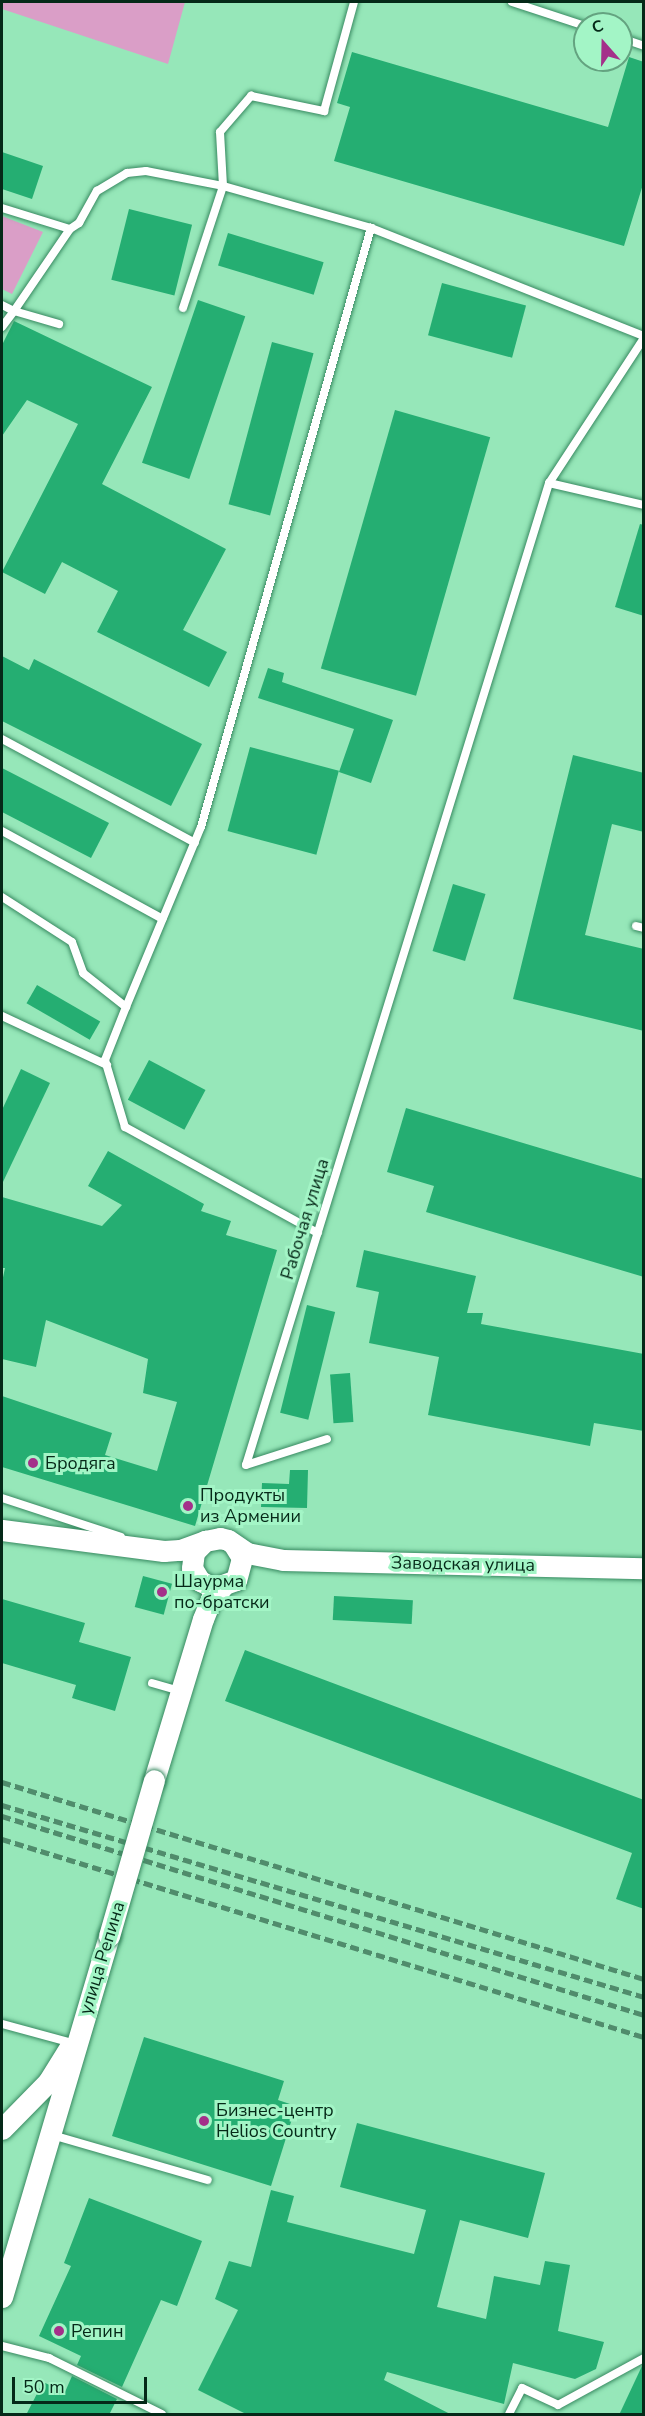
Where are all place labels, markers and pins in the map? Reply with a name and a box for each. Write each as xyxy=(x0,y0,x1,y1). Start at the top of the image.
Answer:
place label: Бродяга xyxy=(45,1452,116,1474)
marker: Бродяга xyxy=(26,1456,40,1470)
place label: Продукты из Армении xyxy=(200,1485,301,1528)
marker: Продукты из Армении xyxy=(181,1499,195,1513)
place label: Шаурма по-братски xyxy=(174,1571,270,1614)
marker: Шаурма по-братски xyxy=(155,1585,169,1599)
place label: Бизнес-центр Helios Country xyxy=(216,2100,336,2142)
marker: Бизнес-центр Helios Country xyxy=(197,2114,211,2128)
place label: Репин xyxy=(71,2320,123,2342)
marker: Репин xyxy=(52,2324,66,2338)

